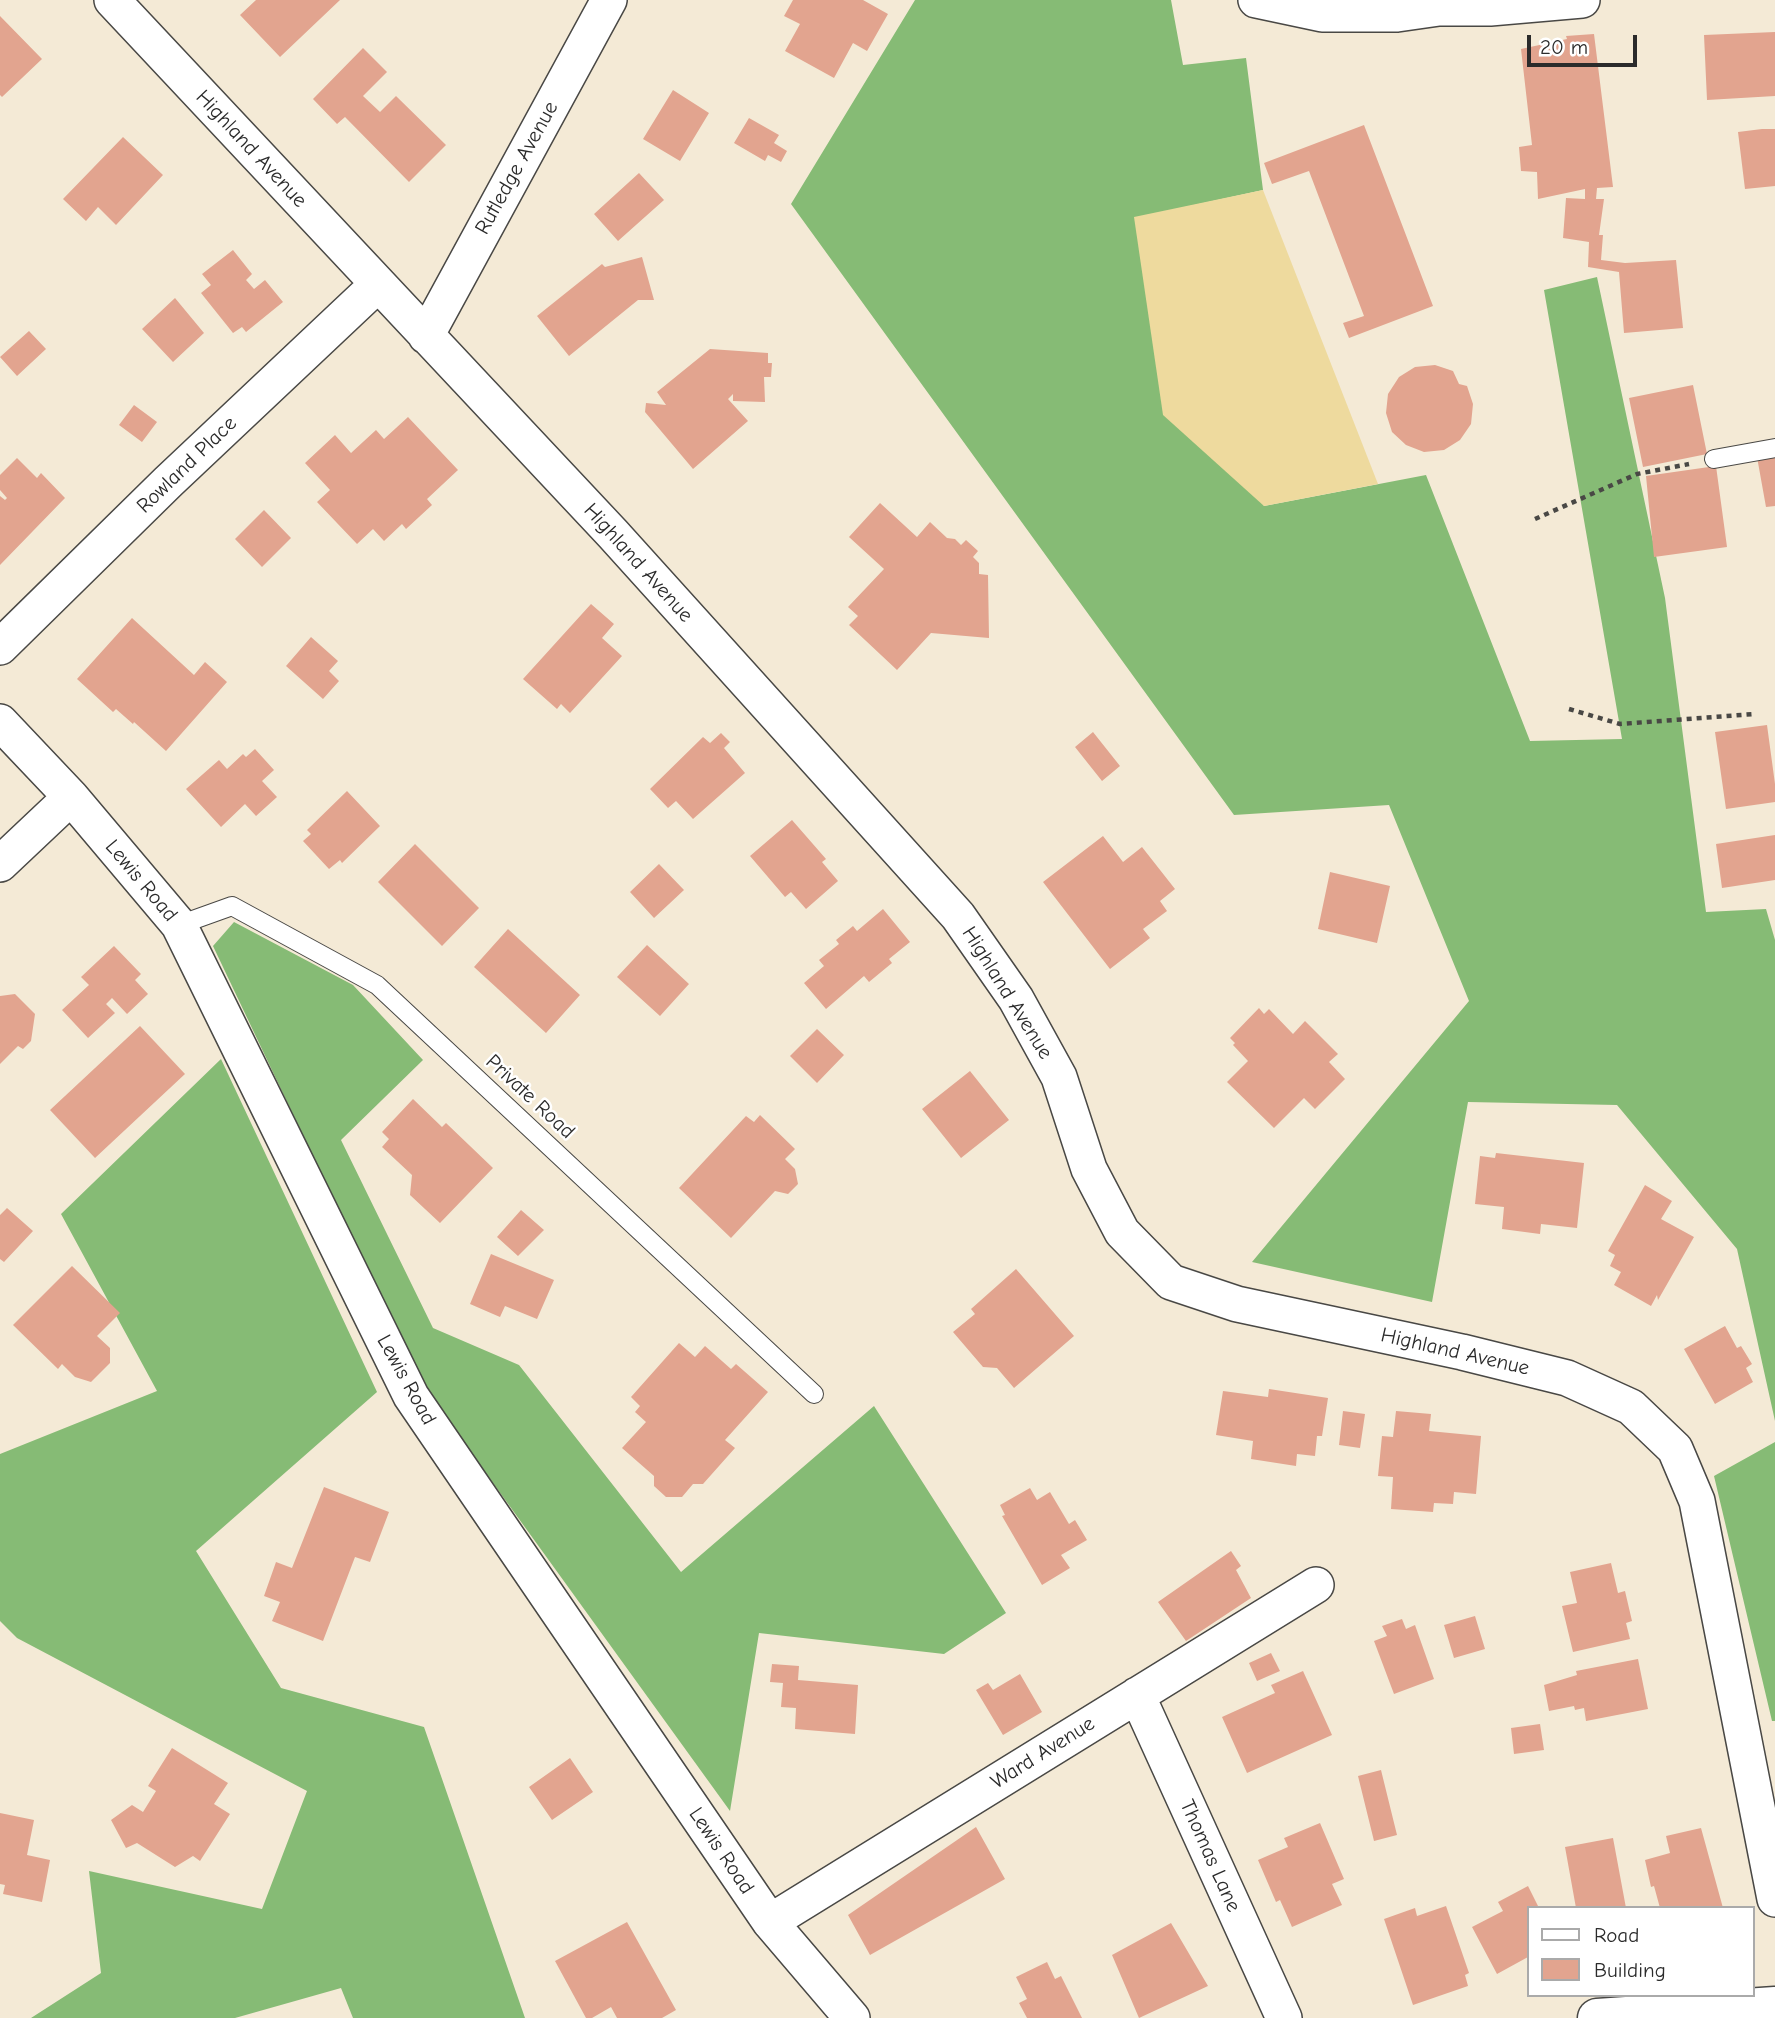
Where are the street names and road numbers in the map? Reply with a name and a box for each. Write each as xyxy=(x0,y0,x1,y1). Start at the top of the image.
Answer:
street label: Highland Avenue xyxy=(190,85,312,213)
street label: Rutledge Avenue xyxy=(470,97,564,239)
street label: Rowland Place xyxy=(132,411,242,519)
street label: Highland Avenue xyxy=(578,498,698,628)
street label: Lewis Road xyxy=(100,835,182,927)
street label: Highland Avenue xyxy=(956,922,1058,1064)
street label: Private Road xyxy=(480,1049,580,1145)
street label: Highland Avenue xyxy=(1378,1323,1532,1381)
street label: Lewis Road xyxy=(371,1331,441,1429)
street label: Ward Avenue xyxy=(987,1711,1099,1795)
street label: Thomas Lane xyxy=(1174,1796,1246,1916)
street label: Lewis Road xyxy=(683,1803,759,1899)

